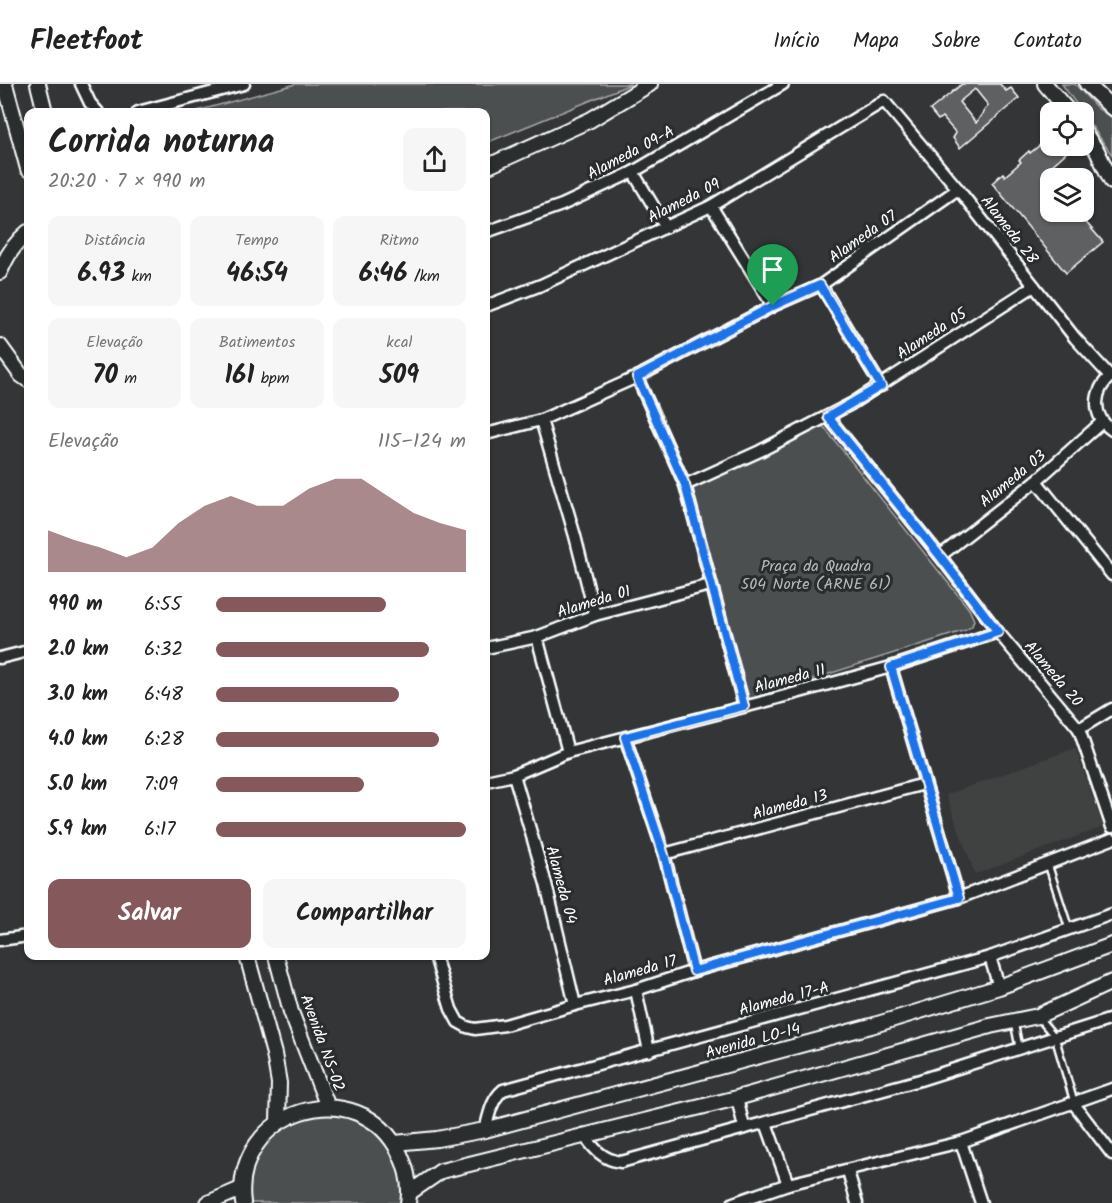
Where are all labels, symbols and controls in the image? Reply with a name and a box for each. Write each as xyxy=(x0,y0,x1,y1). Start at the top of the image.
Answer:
text: Fleetfoot xyxy=(30,19,143,64)
text: Início xyxy=(773,25,820,58)
text: Mapa xyxy=(853,25,899,58)
text: Sobre xyxy=(932,25,980,58)
text: Contato xyxy=(1013,25,1082,58)
map controls xyxy=(1040,102,1094,222)
button: locate xyxy=(1040,102,1094,156)
text: Corrida noturna xyxy=(48,117,275,170)
street label: Alameda 09-A xyxy=(583,119,679,187)
button: share xyxy=(403,128,466,191)
text: 20:20 · 7 × 990 m xyxy=(48,166,205,198)
button: layers xyxy=(1040,168,1094,222)
street label: Alameda 09 xyxy=(643,172,725,230)
street label: Alameda 28 xyxy=(974,190,1044,270)
street label: Alameda 07 xyxy=(824,204,903,270)
text: Distância xyxy=(84,228,145,253)
text: Tempo xyxy=(235,228,279,253)
text: Ritmo xyxy=(380,228,419,253)
pin xyxy=(747,244,798,306)
text: 6.93 xyxy=(78,253,125,295)
text: 46:54 xyxy=(226,253,288,295)
text: 6:46 xyxy=(359,253,408,295)
icon: arrive xyxy=(756,253,789,286)
text: km xyxy=(125,264,152,289)
text: /km xyxy=(408,264,440,289)
street label: Alameda 05 xyxy=(892,301,973,366)
text: Elevação xyxy=(86,330,143,355)
text: Batimentos xyxy=(219,330,295,355)
text: kcal xyxy=(386,330,412,355)
text: 70 xyxy=(92,355,118,397)
text: 161 xyxy=(224,355,254,397)
text: 509 xyxy=(379,355,419,397)
text: m xyxy=(118,366,137,391)
text: bpm xyxy=(254,366,289,391)
text: Elevação xyxy=(48,426,119,458)
text: 115–124 m xyxy=(378,426,466,458)
street label: Alameda 03 xyxy=(974,444,1052,514)
park label: Praça da Quadra 504 Norte (ARNE 61) xyxy=(741,554,891,597)
street label: Alameda 01 xyxy=(554,579,634,625)
text: 990 m xyxy=(48,589,103,621)
text: 6:55 xyxy=(144,589,182,621)
text: 2.0 km xyxy=(48,634,109,666)
text: 6:32 xyxy=(144,634,183,666)
street label: Alameda 20 xyxy=(1018,635,1088,713)
street label: Alameda 11 xyxy=(751,657,829,701)
text: 3.0 km xyxy=(48,679,108,711)
text: 6:48 xyxy=(144,679,183,711)
text: 4.0 km xyxy=(48,724,108,756)
text: 6:28 xyxy=(144,724,184,756)
text: 5.0 km xyxy=(48,769,107,801)
text: 7:09 xyxy=(144,769,178,801)
street label: Alameda 13 xyxy=(750,783,830,827)
text: 5.9 km xyxy=(48,814,107,846)
text: 6:17 xyxy=(144,814,176,846)
street label: Alameda 04 xyxy=(539,843,583,927)
button: Salvar xyxy=(48,879,251,948)
button: Compartilhar xyxy=(263,879,466,948)
street label: Alameda 17 xyxy=(600,948,680,993)
street label: Alameda 17-A xyxy=(736,975,832,1023)
street label: Avenida NS-02 xyxy=(293,991,351,1095)
street label: Avenida LO-14 xyxy=(703,1016,804,1066)

